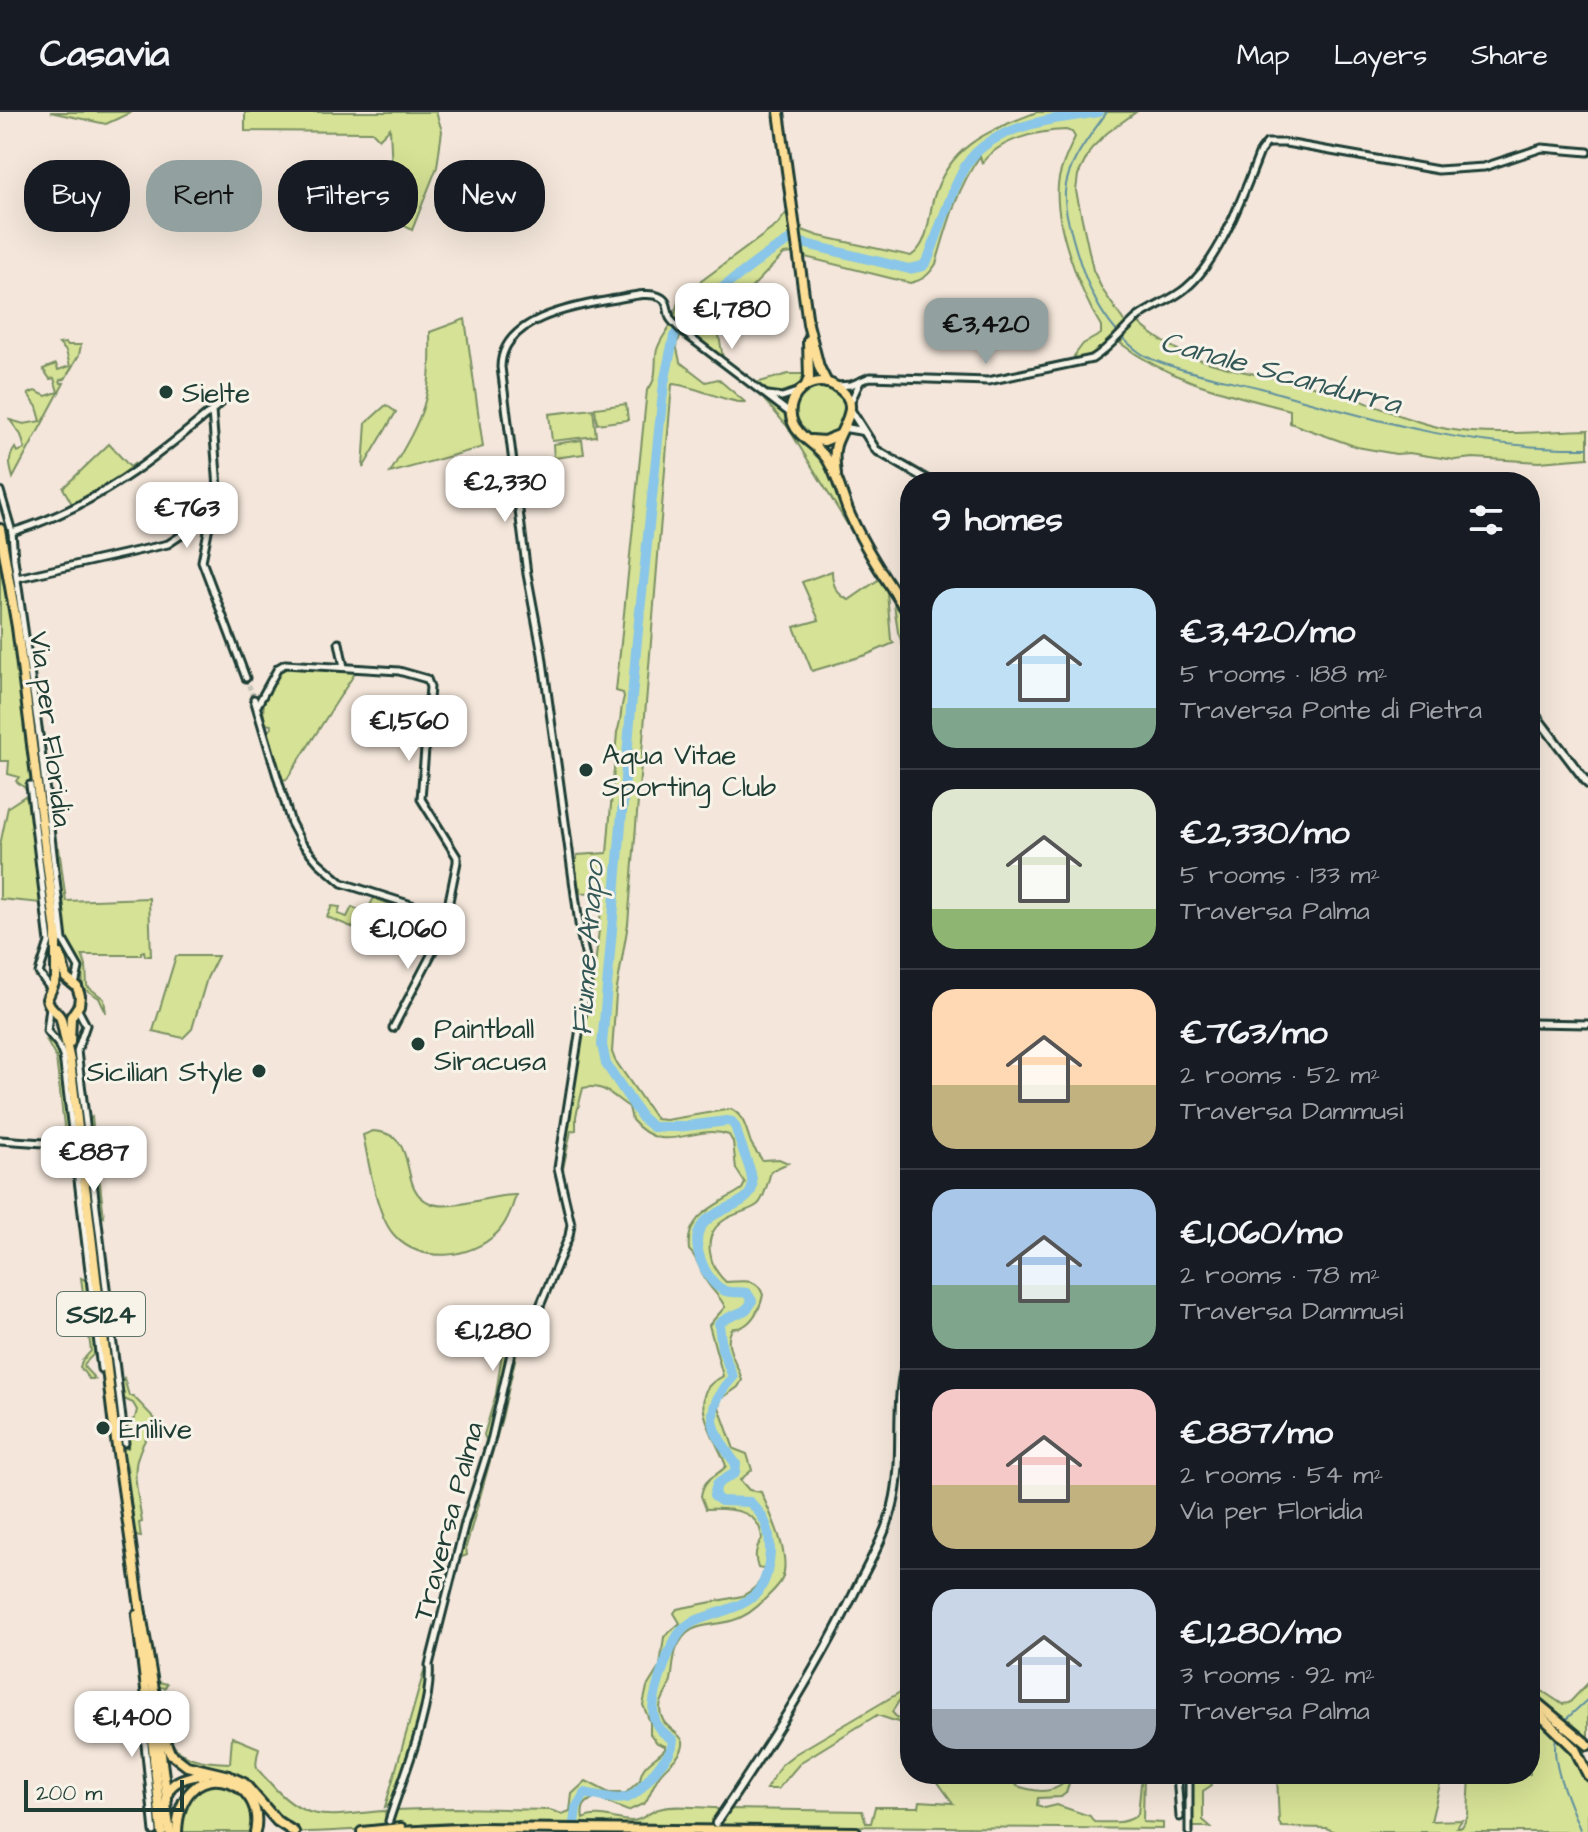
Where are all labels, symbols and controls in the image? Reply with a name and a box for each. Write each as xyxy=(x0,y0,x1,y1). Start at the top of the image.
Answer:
text: Casavia xyxy=(40,29,169,81)
text: Map xyxy=(1237,36,1290,75)
text: Layers xyxy=(1334,36,1427,75)
text: Share xyxy=(1471,36,1548,75)
chip: Buy xyxy=(24,160,130,232)
chip: Rent xyxy=(146,160,262,232)
chip: Filters xyxy=(278,160,418,232)
chip: New xyxy=(434,160,545,232)
pin: €1,780 xyxy=(667,283,797,351)
text: €1,780 xyxy=(693,291,771,327)
pin: €3,420 xyxy=(921,298,1051,366)
text: €3,420 xyxy=(942,306,1030,342)
water label: Canale Scandurra xyxy=(1156,321,1407,426)
place label: Sielte xyxy=(182,374,250,413)
marker: Sielte xyxy=(157,383,175,401)
pin: €2,330 xyxy=(440,456,570,524)
text: €2,330 xyxy=(463,464,547,500)
pin: €763 xyxy=(140,482,234,550)
text: €763 xyxy=(154,490,220,526)
text: 9 homes xyxy=(932,496,1063,544)
icon: filters xyxy=(1464,498,1508,542)
text: €3,420/mo xyxy=(1180,608,1355,656)
icon: home xyxy=(996,620,1092,716)
street label: Via per Floridia xyxy=(19,629,82,829)
text: 5 rooms · 188 m² xyxy=(1180,656,1388,692)
text: Traversa Ponte di Pietra xyxy=(1180,692,1482,728)
pin: €1,560 xyxy=(344,695,474,763)
text: €1,560 xyxy=(369,703,449,739)
place label: Aqua Vitae Sporting Club xyxy=(602,736,776,808)
marker: Aqua Vitae Sporting Club xyxy=(577,761,595,779)
text: €2,330/mo xyxy=(1180,809,1350,857)
icon: home xyxy=(996,821,1092,917)
water label: Fiume Anapo xyxy=(561,857,615,1037)
text: 5 rooms · 133 m² xyxy=(1180,857,1380,893)
text: Traversa Palma xyxy=(1180,893,1370,929)
pin: €1,060 xyxy=(343,903,473,971)
text: €1,060 xyxy=(369,911,447,947)
text: €763/mo xyxy=(1180,1009,1328,1057)
place label: Paintball Siracusa xyxy=(434,1010,546,1081)
icon: home xyxy=(996,1021,1092,1117)
marker: Paintball Siracusa xyxy=(409,1035,427,1053)
place label: Sicilian Style xyxy=(86,1053,243,1094)
text: 2 rooms · 52 m² xyxy=(1180,1057,1380,1093)
marker: Sicilian Style xyxy=(250,1062,268,1080)
text: Traversa Dammusi xyxy=(1180,1093,1403,1129)
pin: €887 xyxy=(47,1126,141,1194)
text: €887 xyxy=(59,1134,129,1170)
text: €1,060/mo xyxy=(1180,1209,1343,1257)
icon: home xyxy=(996,1221,1092,1317)
text: 2 rooms · 78 m² xyxy=(1180,1257,1380,1293)
road number: SS124 xyxy=(57,1292,145,1336)
text: Traversa Dammusi xyxy=(1180,1293,1403,1329)
pin: €1,280 xyxy=(428,1305,558,1373)
text: €1,280 xyxy=(455,1313,531,1349)
text: €887/mo xyxy=(1180,1409,1333,1457)
place label: Enilive xyxy=(119,1410,192,1449)
street label: Traversa Palma xyxy=(403,1418,494,1625)
marker: Enilive xyxy=(94,1419,112,1437)
icon: home xyxy=(996,1421,1092,1517)
text: 2 rooms · 54 m² xyxy=(1180,1457,1383,1493)
text: Via per Floridia xyxy=(1180,1493,1363,1529)
text: €1,280/mo xyxy=(1180,1609,1341,1657)
icon: home xyxy=(996,1621,1092,1717)
text: 3 rooms · 92 m² xyxy=(1180,1657,1375,1693)
pin: €1,400 xyxy=(67,1691,197,1759)
text: Traversa Palma xyxy=(1180,1693,1370,1729)
text: €1,400 xyxy=(92,1699,172,1735)
scale bar xyxy=(24,1776,184,1812)
text: 200 m xyxy=(36,1778,102,1809)

